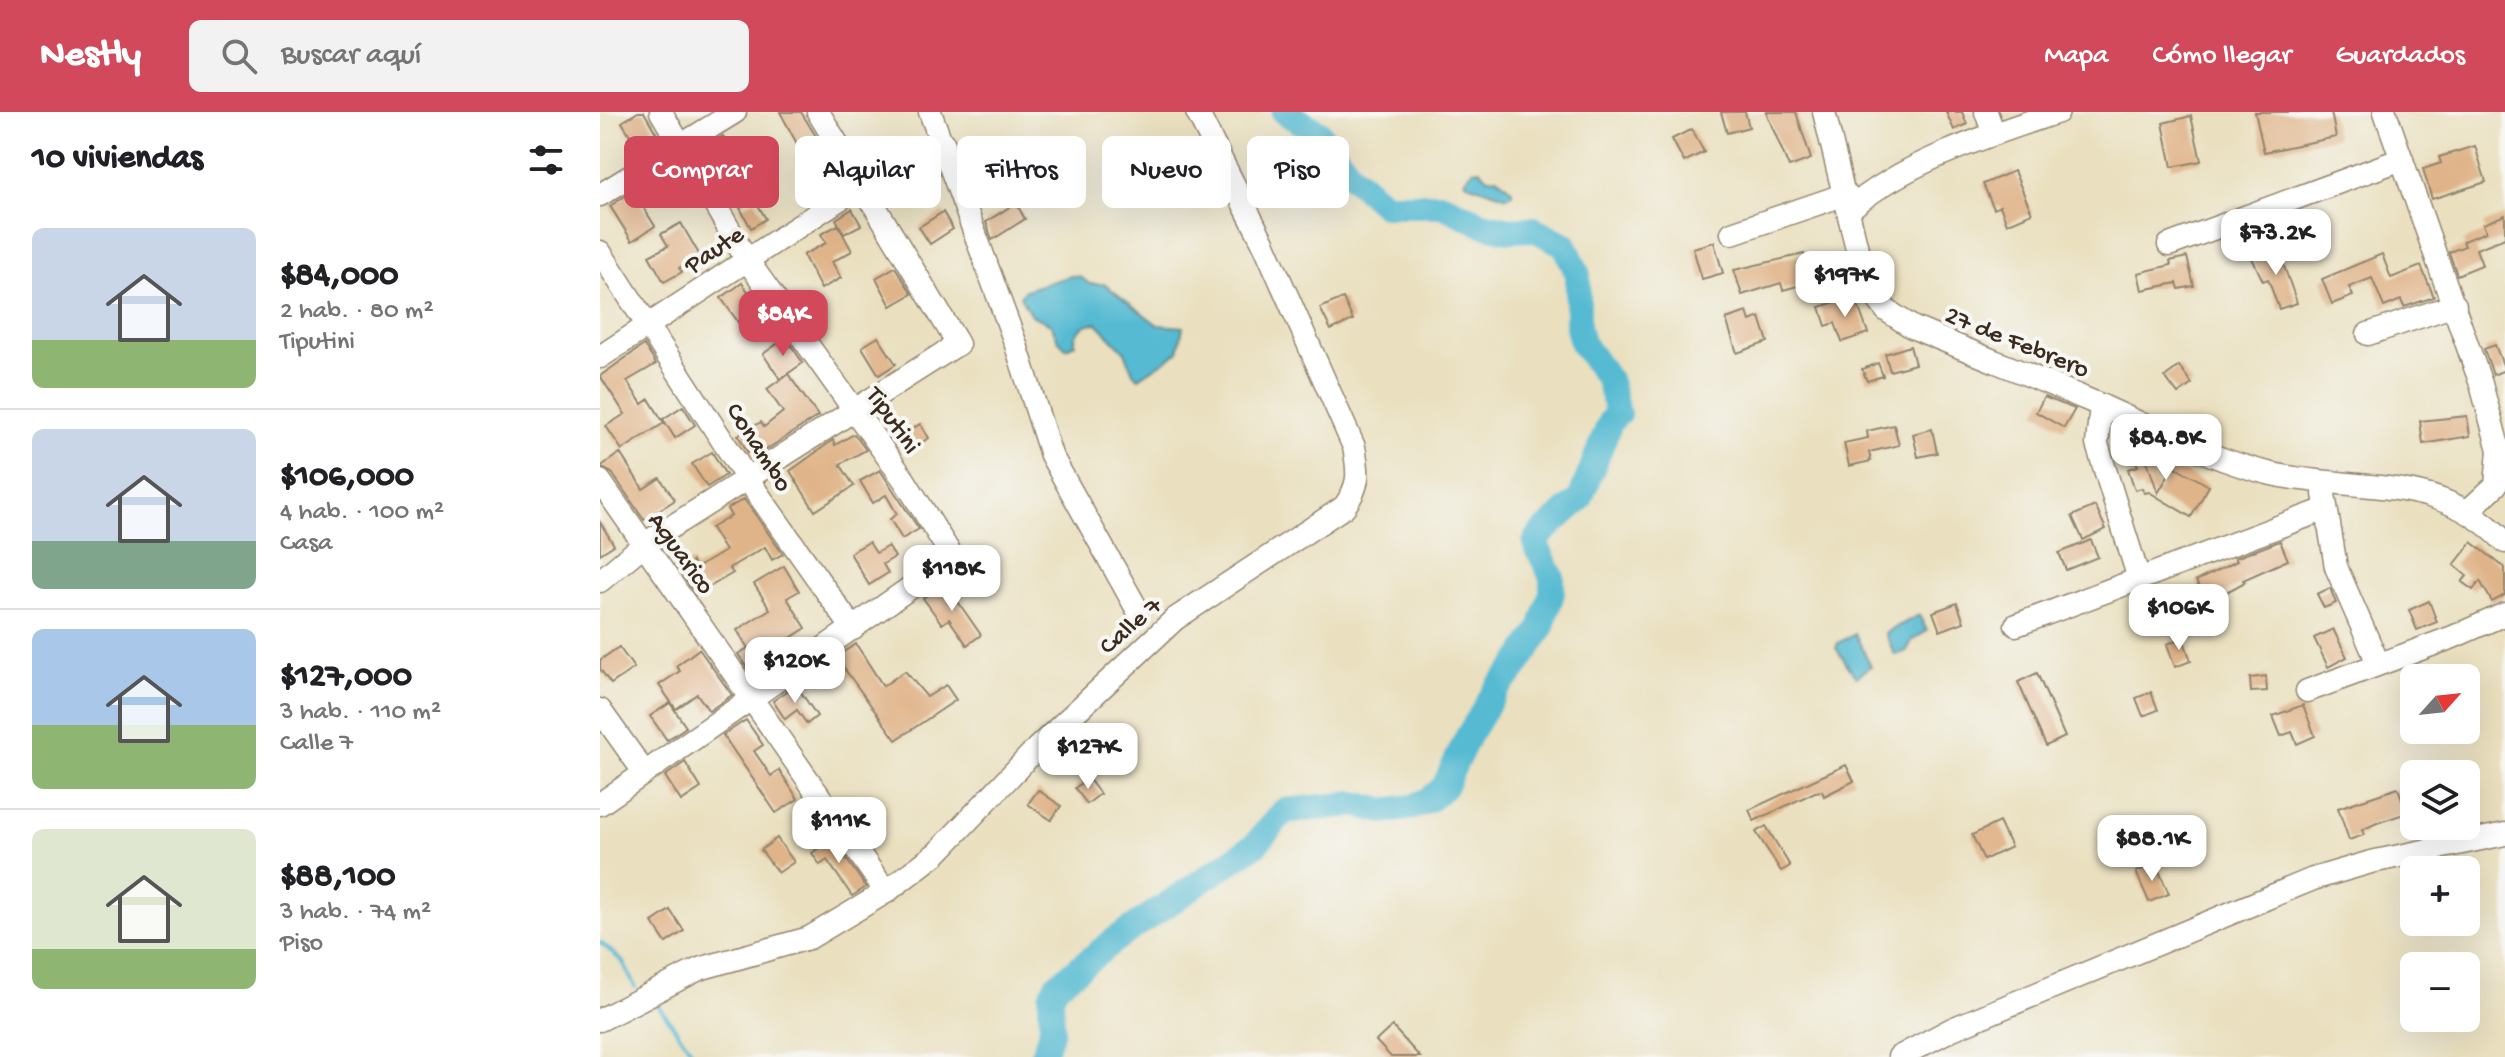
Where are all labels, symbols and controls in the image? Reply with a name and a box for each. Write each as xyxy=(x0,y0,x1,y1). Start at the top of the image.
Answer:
search box xyxy=(189,20,749,92)
text: Nestly xyxy=(40,34,141,78)
icon: search xyxy=(217,34,261,78)
text: Buscar aquí xyxy=(281,39,421,74)
text: Mapa xyxy=(2044,40,2109,73)
text: Cómo llegar xyxy=(2153,40,2292,73)
text: Guardados xyxy=(2336,40,2465,73)
chip: Comprar xyxy=(624,136,779,208)
chip: Alquilar xyxy=(795,136,941,208)
chip: Filtros xyxy=(957,136,1086,208)
chip: Nuevo xyxy=(1102,136,1231,208)
chip: Piso xyxy=(1247,136,1349,208)
icon: filters xyxy=(524,138,568,182)
text: 10 viviendas xyxy=(32,140,203,180)
pin: $73.2K xyxy=(2211,209,2341,277)
text: $73.2K xyxy=(2239,219,2313,250)
street label: Paute xyxy=(679,220,752,283)
pin: $197K xyxy=(1789,251,1901,319)
text: $84,000 xyxy=(280,257,399,297)
icon: home xyxy=(96,260,192,356)
text: $197K xyxy=(1813,261,1877,292)
pin: $84K xyxy=(736,290,830,358)
text: 2 hab. · 80 m² xyxy=(280,297,434,328)
text: $84K xyxy=(757,300,809,331)
street label: 27 de Febrero xyxy=(1940,301,2093,387)
text: Tiputini xyxy=(280,328,355,359)
street label: Tiputini xyxy=(856,380,925,461)
street label: Conambo xyxy=(717,398,797,499)
pin: $84.8K xyxy=(2101,414,2231,482)
text: $84.8K xyxy=(2129,424,2203,455)
text: $106,000 xyxy=(280,458,414,498)
icon: home xyxy=(96,461,192,557)
text: 4 hab. · 100 m² xyxy=(280,498,444,529)
street label: Aguarico xyxy=(639,508,720,602)
text: Casa xyxy=(280,529,333,560)
pin: $118K xyxy=(896,545,1008,613)
text: $118K xyxy=(921,555,983,586)
pin: $106K xyxy=(2123,584,2235,652)
street label: Calle 7 xyxy=(1094,591,1171,663)
text: $106K xyxy=(2147,594,2211,625)
pin: $120K xyxy=(739,637,851,705)
text: $120K xyxy=(763,647,827,678)
text: $127,000 xyxy=(280,658,412,698)
icon: home xyxy=(96,661,192,757)
north arrow xyxy=(2400,664,2480,744)
map controls xyxy=(2400,664,2480,1032)
text: 3 hab. · 110 m² xyxy=(280,698,441,729)
pin: $127K xyxy=(1032,723,1144,791)
text: Calle 7 xyxy=(280,729,353,760)
text: $127K xyxy=(1057,733,1119,764)
button: layers xyxy=(2400,760,2480,840)
pin: $111K xyxy=(783,797,895,865)
text: $111K xyxy=(810,807,868,838)
pin: $88.1K xyxy=(2087,815,2217,883)
text: $88.1K xyxy=(2115,825,2189,856)
button: + xyxy=(2400,856,2480,936)
text: $88,100 xyxy=(280,858,396,898)
icon: home xyxy=(96,861,192,957)
text: 3 hab. · 74 m² xyxy=(280,898,431,929)
text: Piso xyxy=(280,929,323,960)
button: − xyxy=(2400,952,2480,1032)

